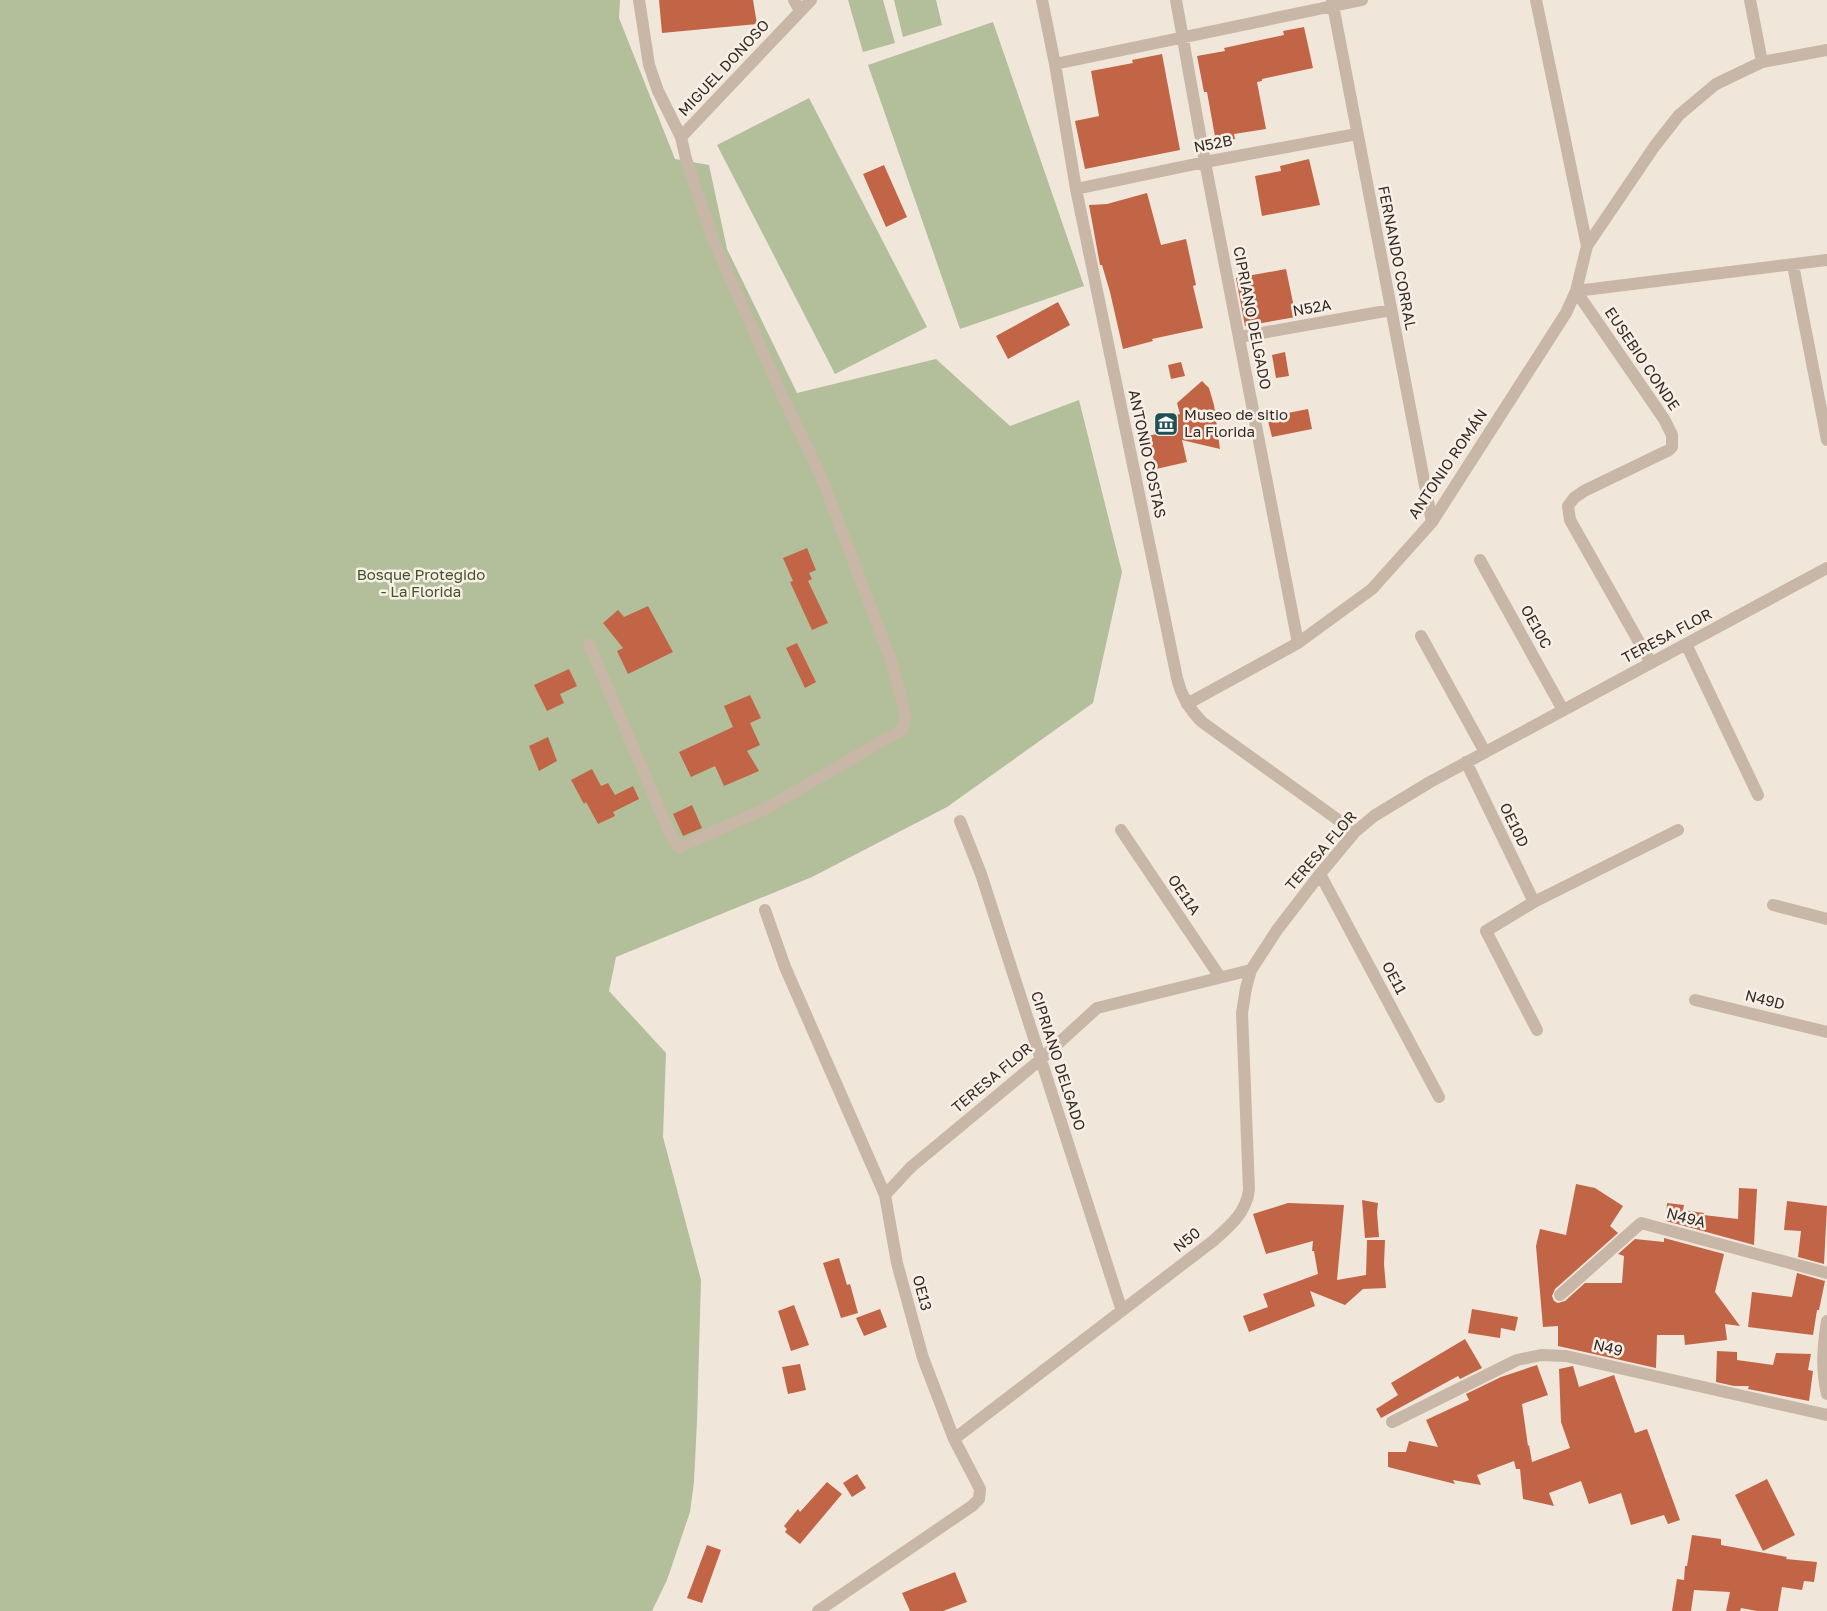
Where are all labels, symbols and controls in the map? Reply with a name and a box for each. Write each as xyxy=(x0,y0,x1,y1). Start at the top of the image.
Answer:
street label: MIGUEL DONOSO xyxy=(674,15,773,119)
street label: N52B xyxy=(1192,130,1234,156)
street label: FERNANDO CORRAL xyxy=(1375,184,1421,332)
street label: CIPRIANO DELGADO xyxy=(1230,245,1276,391)
street label: N52A xyxy=(1291,295,1333,319)
street label: EUSEBIO CONDE xyxy=(1602,303,1684,414)
street label: ANTONIO COSTAS xyxy=(1126,388,1170,520)
place label: Museo de sitio La Florida xyxy=(1184,405,1288,440)
street label: ANTONIO ROMÁN xyxy=(1404,405,1490,522)
museum icon: Museo de sitio La Florida xyxy=(1153,411,1179,437)
park label: Bosque Protegido - La Florida xyxy=(357,565,485,600)
street label: OE10C xyxy=(1518,602,1556,651)
street label: TERESA FLOR xyxy=(1618,604,1715,666)
street label: OE10D xyxy=(1496,799,1533,850)
street label: TERESA FLOR xyxy=(1281,807,1360,894)
street label: OE11A xyxy=(1165,871,1205,918)
street label: OE11 xyxy=(1379,958,1411,997)
street label: N49D xyxy=(1744,985,1787,1013)
street label: CIPRIANO DELGADO xyxy=(1028,989,1090,1133)
street label: TERESA FLOR xyxy=(948,1038,1035,1116)
street label: N49A xyxy=(1665,1203,1708,1231)
street label: N50 xyxy=(1169,1223,1204,1255)
street label: OE13 xyxy=(910,1273,936,1313)
street label: N49 xyxy=(1592,1335,1625,1359)

